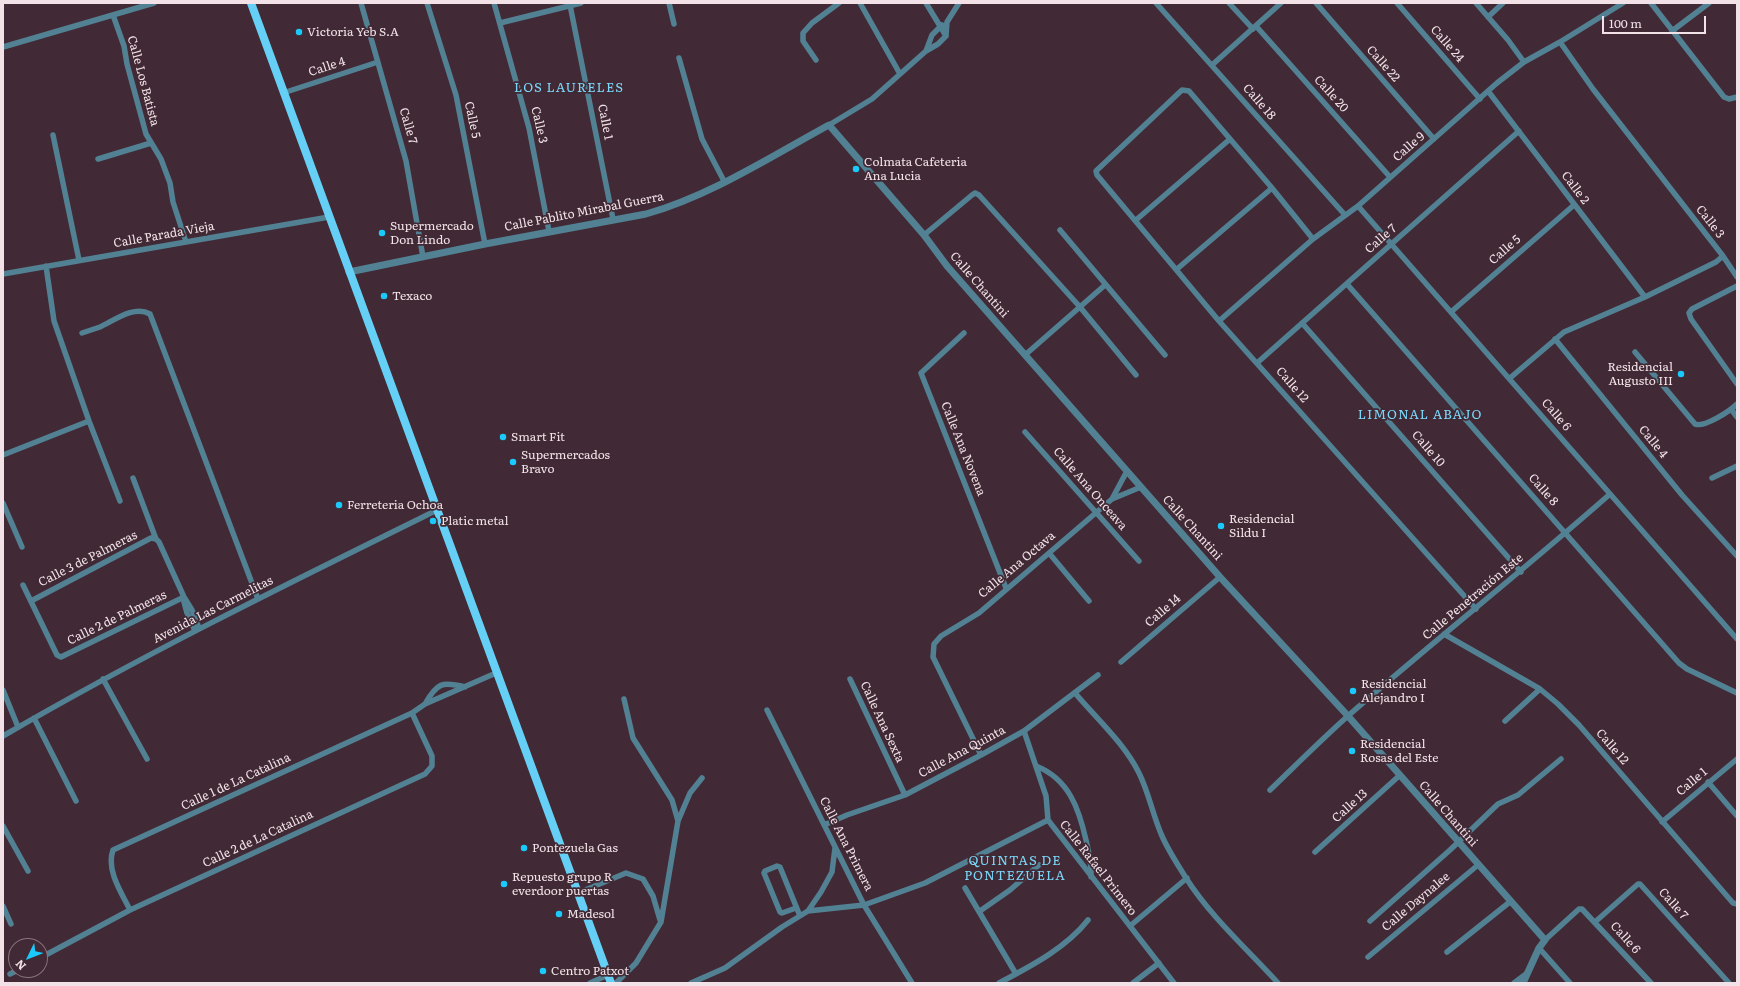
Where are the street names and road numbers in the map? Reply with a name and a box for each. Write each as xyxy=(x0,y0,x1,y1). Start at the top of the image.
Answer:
street label: Calle 24 xyxy=(1427,23,1467,65)
street label: Calle Los Batista xyxy=(124,34,162,128)
street label: Calle 22 xyxy=(1363,43,1403,85)
street label: Calle 4 xyxy=(307,54,347,80)
street label: Calle 20 xyxy=(1311,73,1351,115)
street label: Calle 18 xyxy=(1240,81,1278,123)
street label: Calle 5 xyxy=(461,100,483,140)
street label: Calle 1 xyxy=(594,103,616,141)
street label: Calle 3 xyxy=(528,105,550,145)
street label: Calle 7 xyxy=(396,106,420,146)
street label: Calle 9 xyxy=(1390,129,1428,165)
street label: Calle 2 xyxy=(1558,169,1592,207)
street label: Calle Pablito Mirabal Guerra xyxy=(503,189,665,235)
street label: Calle 3 xyxy=(1693,203,1727,241)
street label: Calle Parada Vieja xyxy=(113,219,215,251)
street label: Calle 7 xyxy=(1362,221,1400,257)
street label: Calle 5 xyxy=(1486,232,1524,268)
street label: Calle Chantini xyxy=(947,249,1011,321)
street label: Calle 12 xyxy=(1273,364,1311,406)
street label: Calle 6 xyxy=(1538,396,1574,434)
street label: Calle Ana Novena xyxy=(938,400,988,498)
street label: Calle 4 xyxy=(1635,423,1671,461)
street label: Calle 10 xyxy=(1408,428,1448,470)
street label: Calle Ana Onceava xyxy=(1050,445,1130,533)
street label: Calle 8 xyxy=(1525,471,1561,509)
street label: Calle Chantini xyxy=(1159,493,1225,563)
street label: Calle 3 de Palmeras xyxy=(36,528,140,590)
street label: Calle Ana Octava xyxy=(976,529,1058,601)
street label: Calle Penetración Este xyxy=(1420,551,1526,643)
street label: Avenida Las Carmelitas xyxy=(151,573,275,647)
street label: Calle 2 de Palmeras xyxy=(65,588,169,648)
street label: Calle 14 xyxy=(1142,592,1184,630)
street label: Calle Ana Sexta xyxy=(857,679,907,765)
street label: Calle Ana Quinta xyxy=(916,723,1008,781)
street label: Calle 12 xyxy=(1593,726,1631,768)
street label: Calle 1 de La Catalina xyxy=(179,750,293,814)
street label: Calle 1 xyxy=(1674,765,1710,799)
street label: Calle Chantini xyxy=(1416,778,1480,850)
street label: Calle 13 xyxy=(1329,786,1371,826)
street label: Calle Ana Primera xyxy=(816,795,876,893)
street label: Calle 2 de La Catalina xyxy=(201,807,315,871)
street label: Calle Rafael Primero xyxy=(1056,818,1140,918)
street label: Calle Daynalee xyxy=(1379,870,1453,934)
street label: Calle 7 xyxy=(1655,885,1691,923)
street label: Calle 6 xyxy=(1607,919,1643,957)

